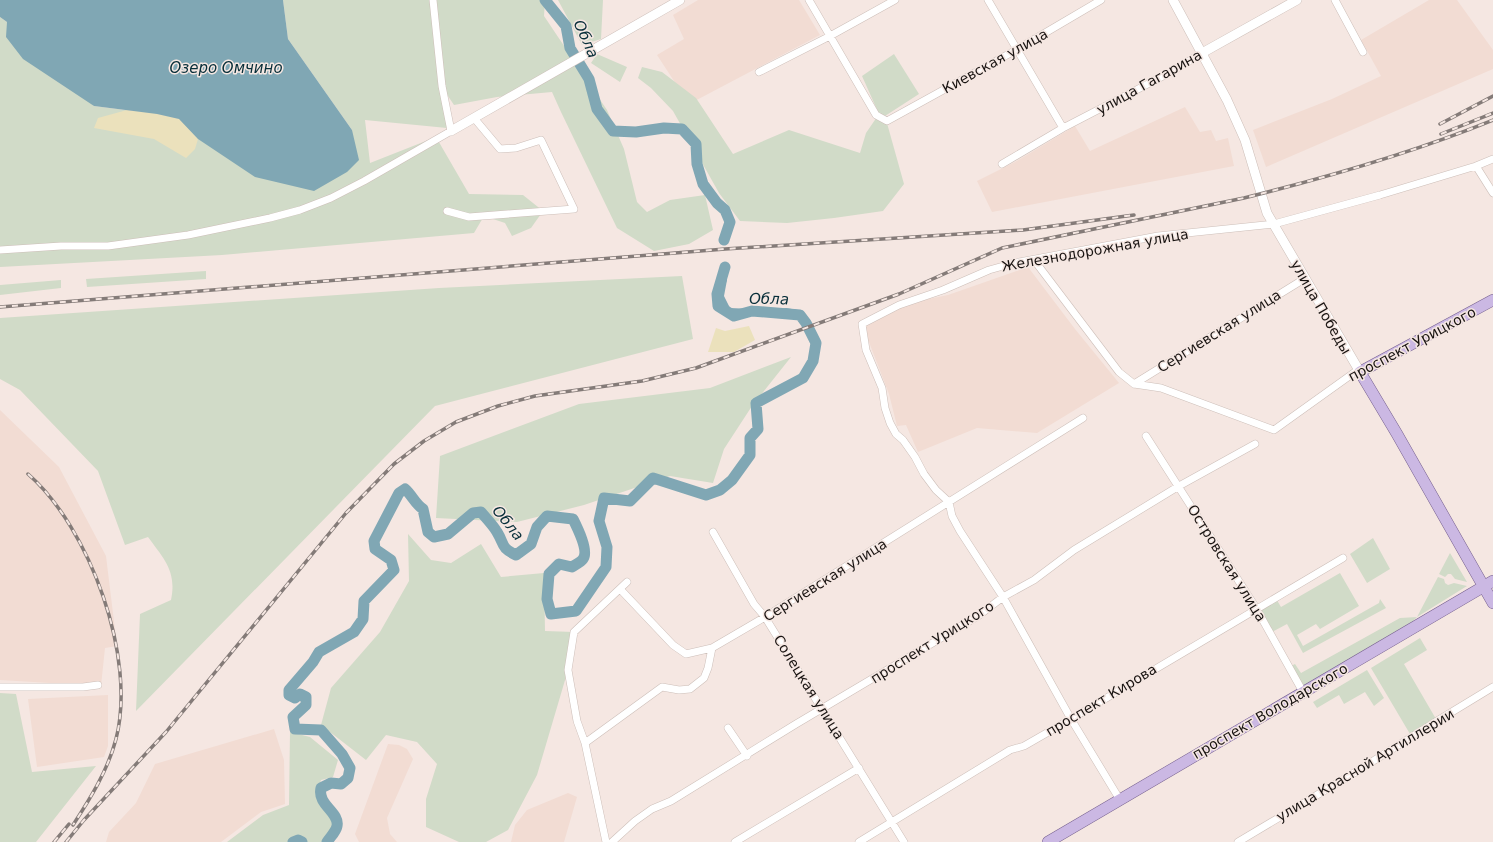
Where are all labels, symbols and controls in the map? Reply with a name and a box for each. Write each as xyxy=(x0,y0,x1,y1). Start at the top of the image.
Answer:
water label: Обла xyxy=(570,17,602,61)
street label: Киевская улица xyxy=(940,25,1050,97)
street label: улица Гагарина xyxy=(1094,46,1204,118)
water label: Озеро Омчино xyxy=(169,59,283,77)
street label: Железнодорожная улица xyxy=(1000,226,1190,274)
street label: улица Победы xyxy=(1288,257,1354,357)
street label: Сергиевская улица xyxy=(1154,286,1284,376)
water label: Обла xyxy=(749,290,789,308)
street label: проспект Урицкого xyxy=(1345,304,1479,384)
water label: Обла xyxy=(488,502,528,544)
street label: Островская улица xyxy=(1185,502,1269,624)
street label: Сергиевская улица xyxy=(760,535,890,625)
street label: проспект Урицкого xyxy=(867,598,997,686)
street label: Солецкая улица xyxy=(770,632,848,742)
street label: проспект Володарского xyxy=(1190,660,1350,762)
street label: проспект Кирова xyxy=(1043,661,1159,739)
street label: улица Красной Артиллерии xyxy=(1273,705,1457,825)

